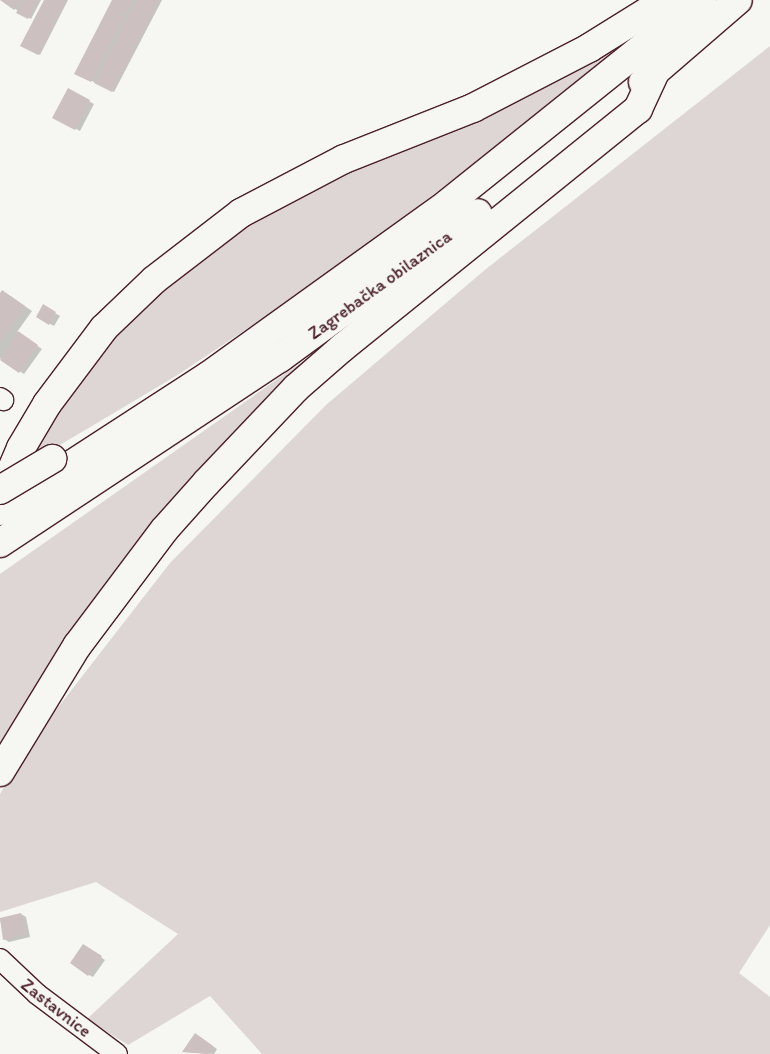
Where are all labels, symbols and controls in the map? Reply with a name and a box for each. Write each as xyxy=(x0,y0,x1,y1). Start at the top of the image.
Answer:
street label: Zagrebačka obilaznica xyxy=(304,226,456,344)
street label: Zastavnice xyxy=(17,974,95,1042)

